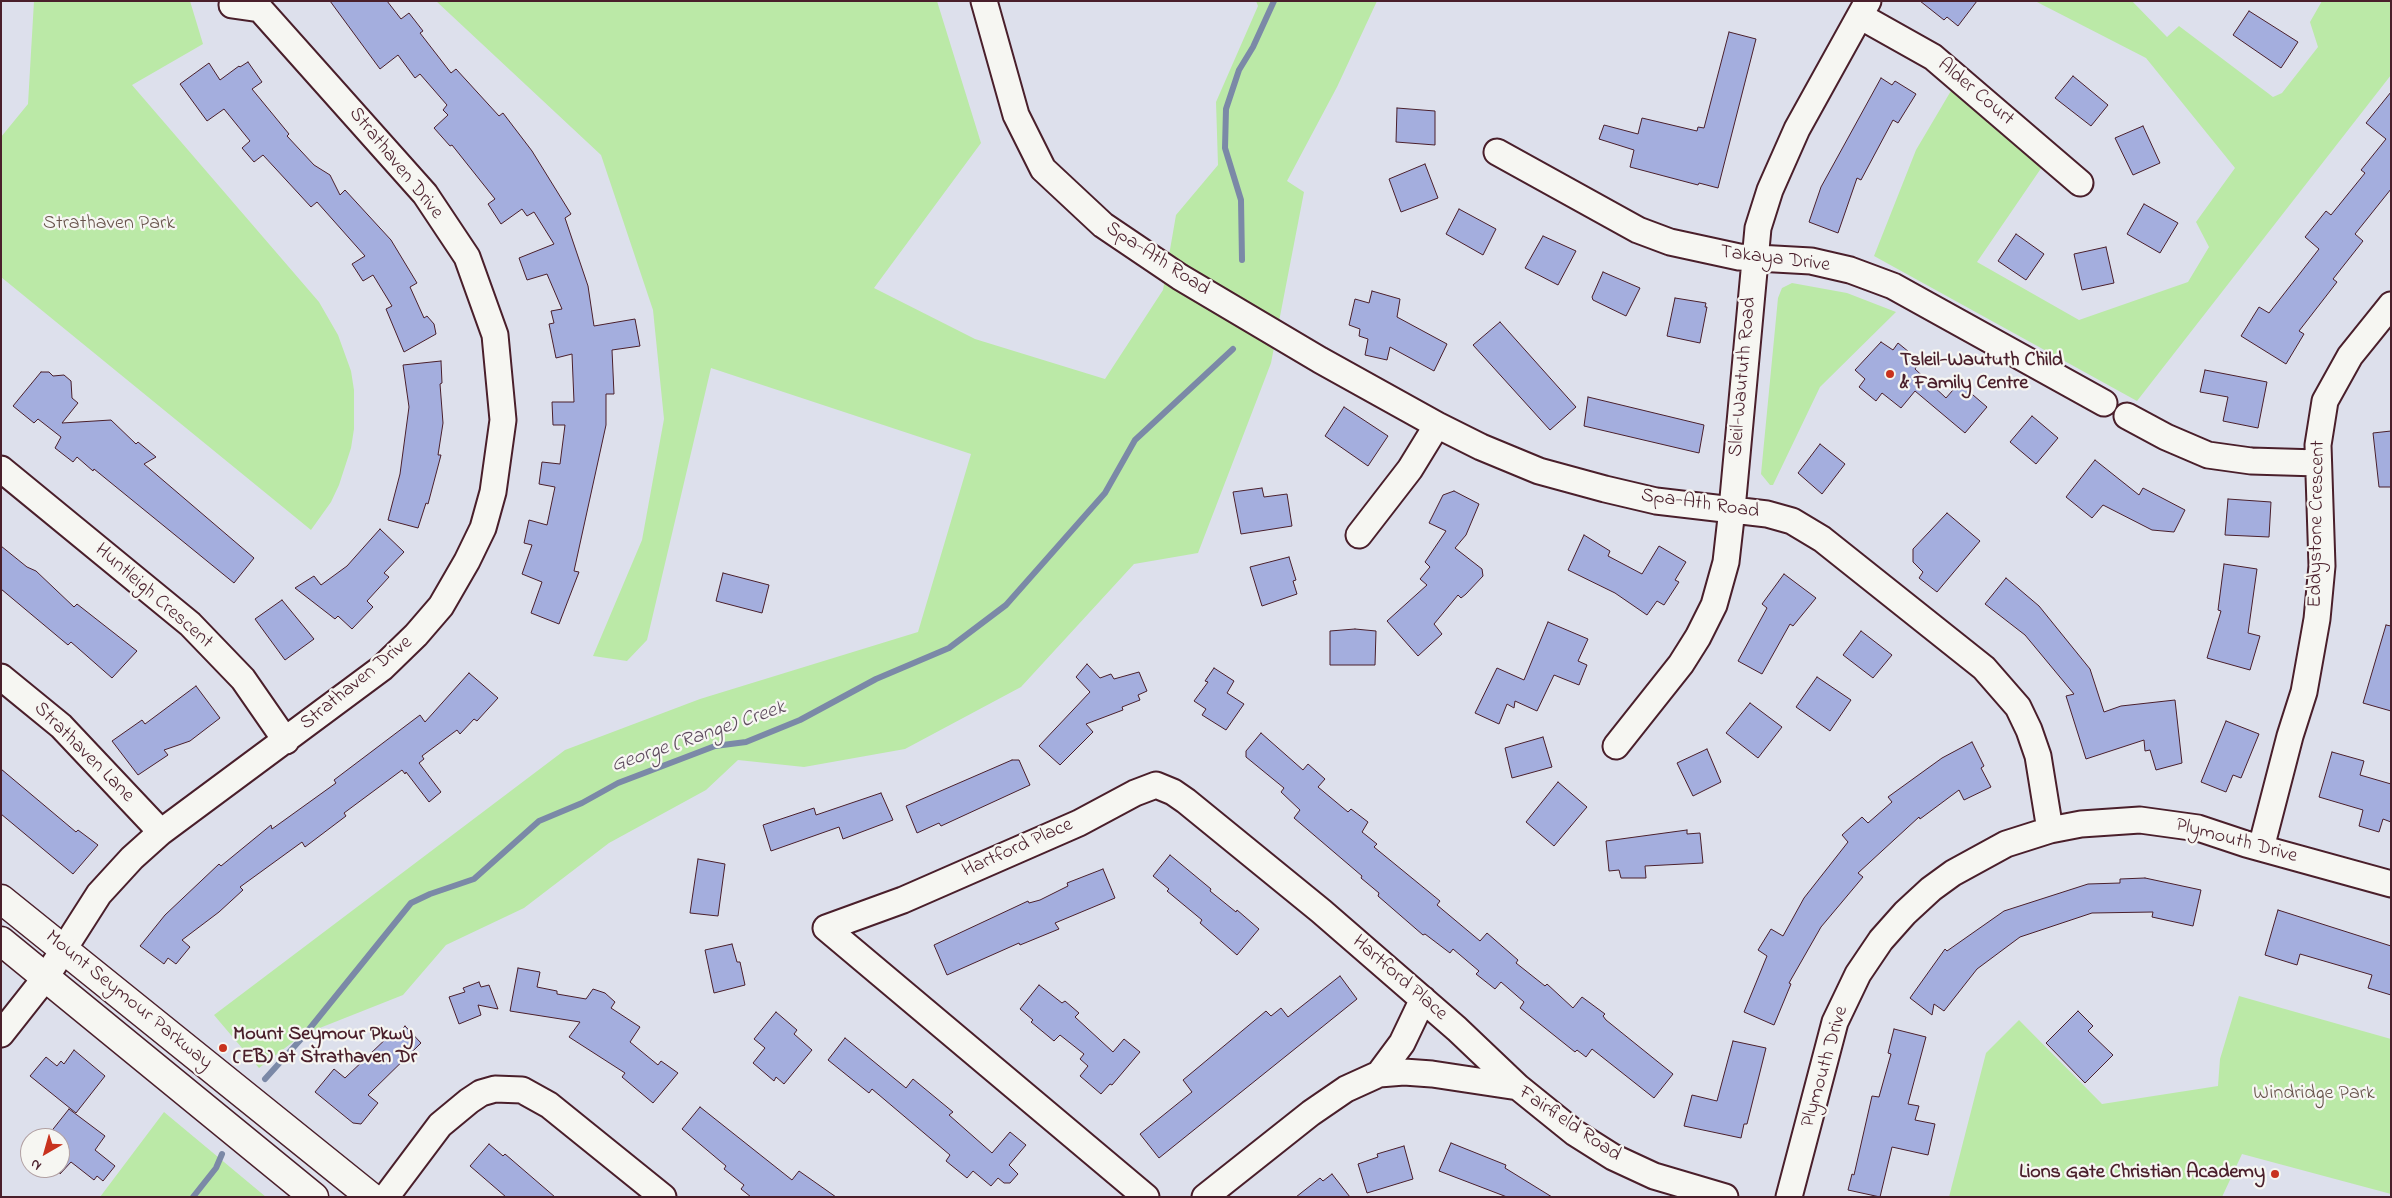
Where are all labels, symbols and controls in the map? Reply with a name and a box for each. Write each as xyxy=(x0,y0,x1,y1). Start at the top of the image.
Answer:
street label: Alder Court xyxy=(1932,54,2018,132)
street label: Strathaven Drive xyxy=(342,103,448,225)
park label: Strathaven Park xyxy=(43,213,175,237)
street label: Spa-Ath Road xyxy=(1101,218,1213,302)
street label: Takaya Drive xyxy=(1719,241,1831,279)
street label: Sleil-Waututh Road xyxy=(1725,296,1763,458)
place label: Tsleil-Waututh Child & Family Centre xyxy=(1900,350,2063,397)
marker: Tsleil-Waututh Child & Family Centre xyxy=(1884,368,1896,380)
street label: Eddystone Crescent xyxy=(2305,440,2331,608)
street label: Spa-Ath Road xyxy=(1639,485,1761,525)
street label: Huntleigh Crescent xyxy=(89,539,217,655)
street label: Strathaven Drive xyxy=(296,631,418,737)
water label: George (Range) Creek xyxy=(609,696,789,780)
street label: Strathaven Lane xyxy=(28,698,138,808)
street label: Hartford Place xyxy=(959,814,1077,884)
street label: Plymouth Drive xyxy=(2172,814,2300,870)
street label: Mount Seymour Parkway xyxy=(40,926,216,1076)
street label: Hartford Place xyxy=(1346,931,1452,1027)
street label: Plymouth Drive xyxy=(1797,1004,1855,1130)
place label: Mount Seymour Pkwy (EB) at Strathaven Dr xyxy=(233,1024,417,1071)
marker: Mount Seymour Pkwy (EB) at Strathaven Dr xyxy=(217,1042,229,1054)
street label: Fairfield Road xyxy=(1513,1082,1625,1168)
park label: Windridge Park xyxy=(2253,1083,2375,1107)
north arrow xyxy=(20,1128,70,1178)
text: N xyxy=(26,1153,46,1176)
place label: Lions Gate Christian Academy xyxy=(2019,1162,2265,1186)
marker: Lions Gate Christian Academy xyxy=(2269,1168,2281,1180)

